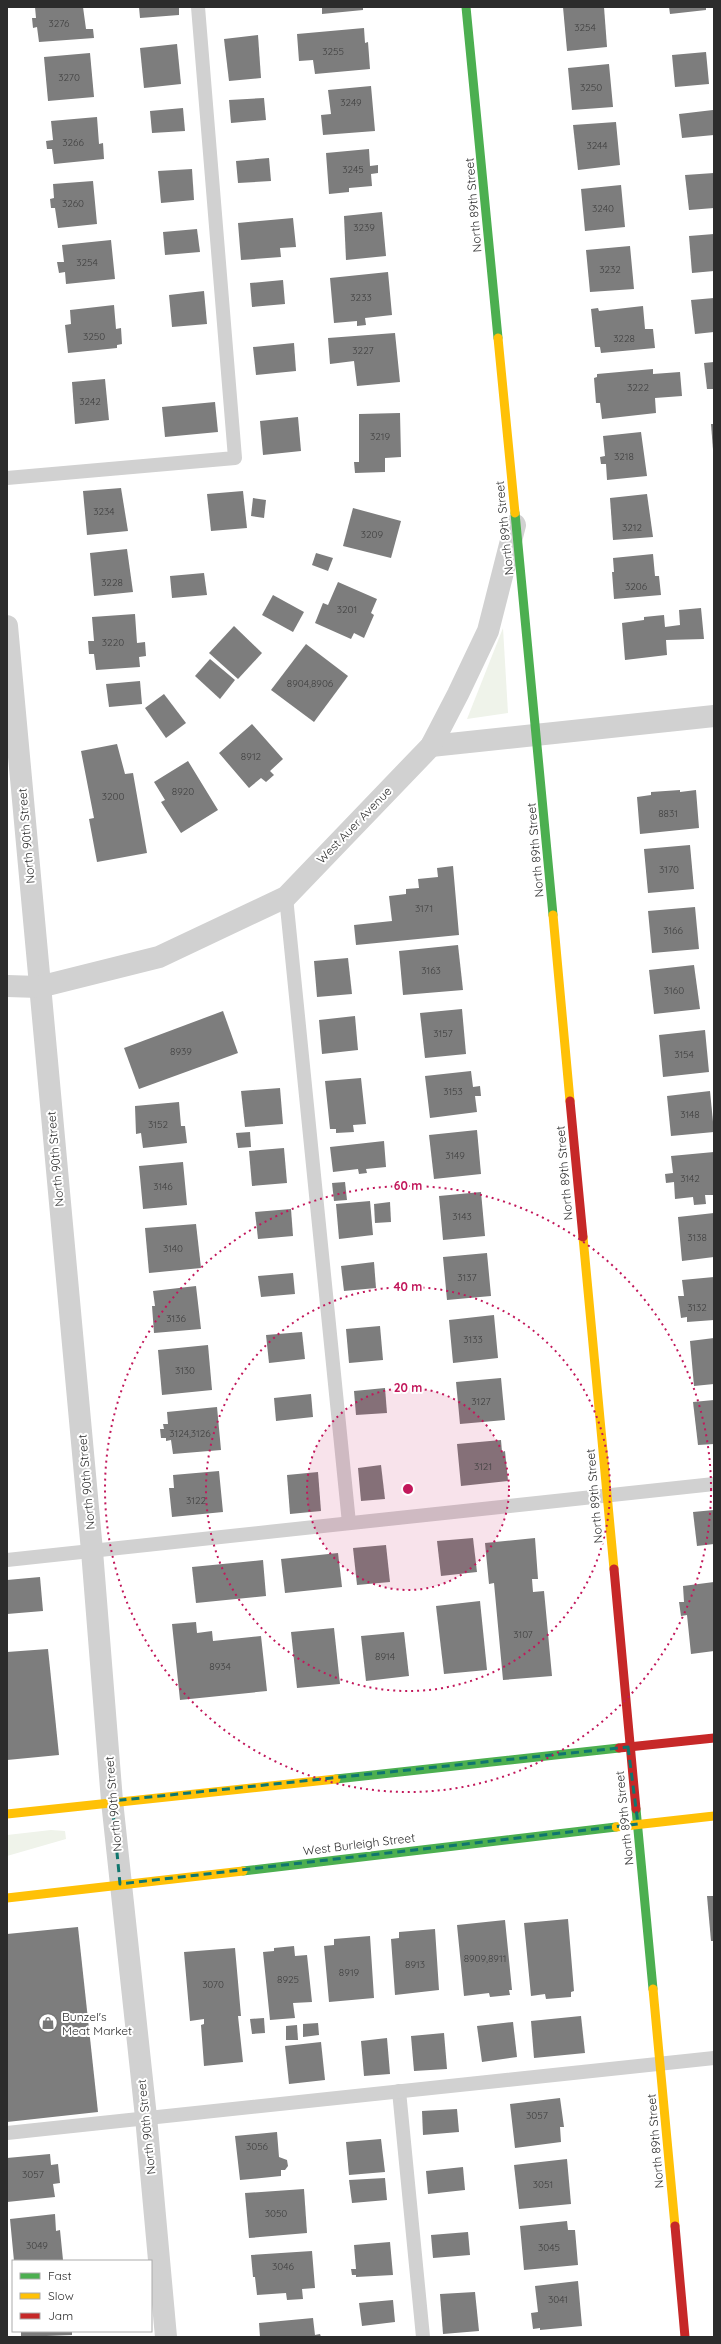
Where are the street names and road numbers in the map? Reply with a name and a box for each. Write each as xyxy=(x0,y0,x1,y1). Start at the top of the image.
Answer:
street label: North 89th Street xyxy=(461,157,485,253)
street label: North 89th Street xyxy=(492,480,516,576)
street label: West Auer Avenue xyxy=(313,783,395,867)
street label: North 90th Street xyxy=(14,788,38,884)
street label: North 89th Street xyxy=(523,802,547,898)
street label: North 90th Street xyxy=(43,1111,67,1207)
street label: North 89th Street xyxy=(552,1125,576,1221)
street label: North 90th Street xyxy=(74,1434,98,1530)
street label: North 89th Street xyxy=(582,1448,606,1544)
street label: North 90th Street xyxy=(101,1756,125,1852)
street label: North 89th Street xyxy=(612,1770,636,1866)
street label: West Burleigh Street xyxy=(302,1830,416,1858)
street label: North 90th Street xyxy=(134,2079,158,2175)
street label: North 89th Street xyxy=(643,2093,667,2189)

